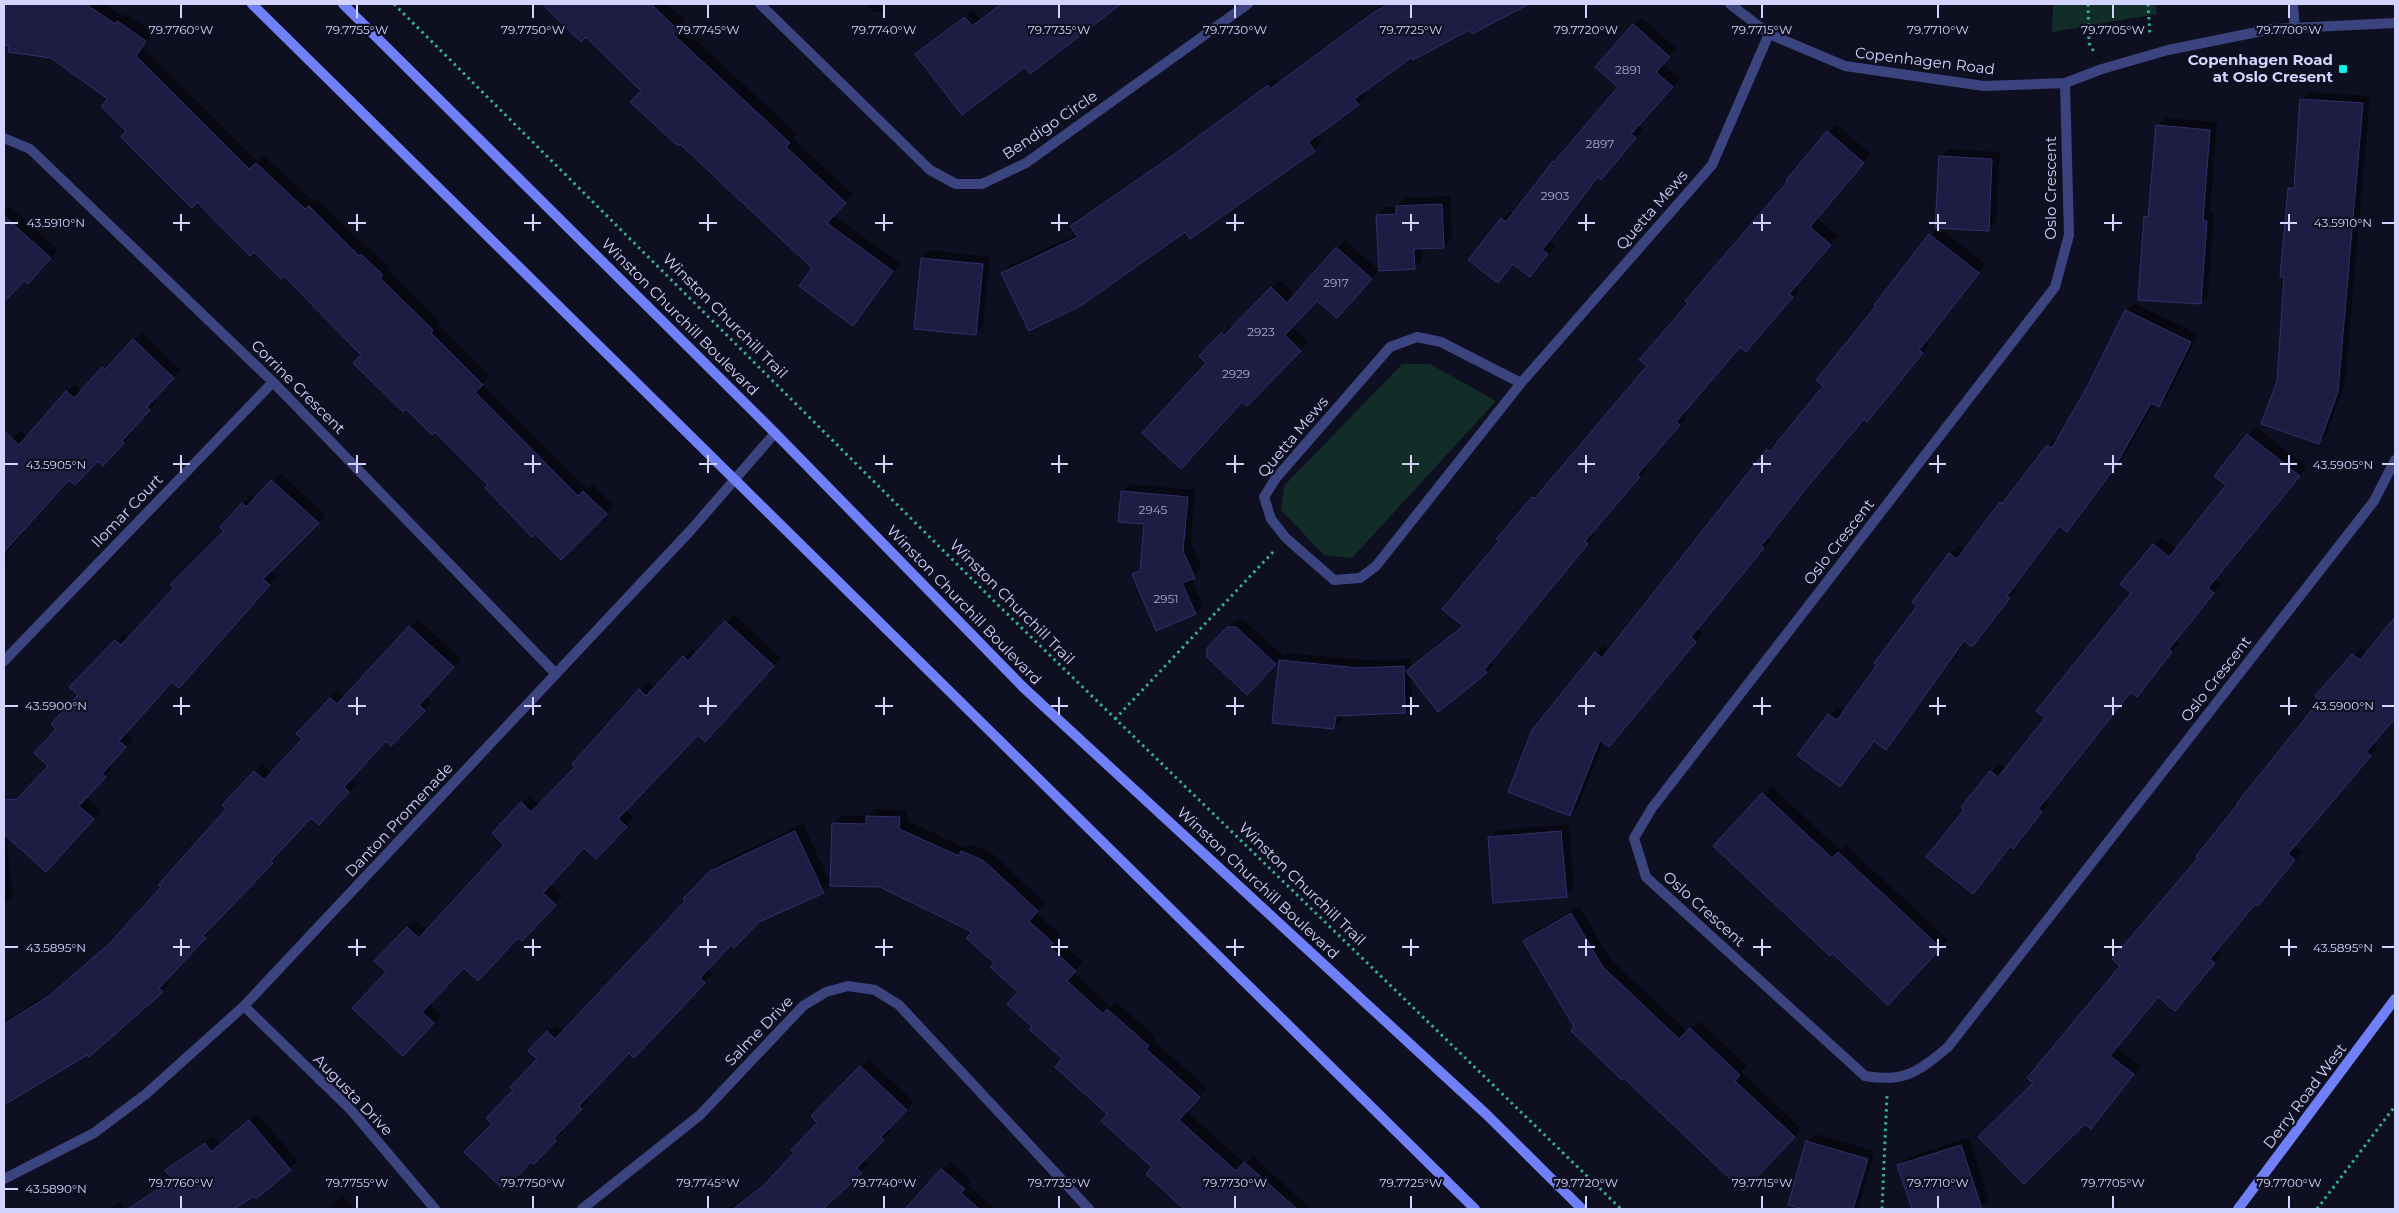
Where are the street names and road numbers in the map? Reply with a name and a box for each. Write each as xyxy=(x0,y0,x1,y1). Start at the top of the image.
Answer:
street label: Copenhagen Road xyxy=(1854,43,1996,79)
street label: Bendigo Circle xyxy=(999,86,1101,163)
street label: Oslo Crescent xyxy=(2041,136,2060,240)
street label: Quetta Mews xyxy=(1612,166,1692,254)
street label: Winston Churchill Boulevard xyxy=(598,234,763,399)
street label: Winston Churchill Trail xyxy=(659,249,792,382)
street label: Corrine Crescent xyxy=(247,336,349,438)
street label: Quetta Mews xyxy=(1253,392,1332,481)
street label: Ilomar Court xyxy=(87,470,166,551)
street label: Oslo Crescent xyxy=(1799,495,1878,588)
street label: Winston Churchill Boulevard xyxy=(883,521,1046,689)
street label: Winston Churchill Trail xyxy=(946,535,1079,668)
street label: Oslo Crescent xyxy=(2176,632,2255,725)
street label: Danton Promenade xyxy=(341,758,457,881)
street label: Winston Churchill Boulevard xyxy=(1173,802,1343,963)
street label: Winston Churchill Trail xyxy=(1235,818,1370,949)
street label: Oslo Crescent xyxy=(1659,867,1749,950)
street label: Salme Drive xyxy=(720,992,797,1070)
street label: Derry Road West xyxy=(2259,1039,2350,1152)
street label: Augusta Drive xyxy=(310,1050,397,1139)

